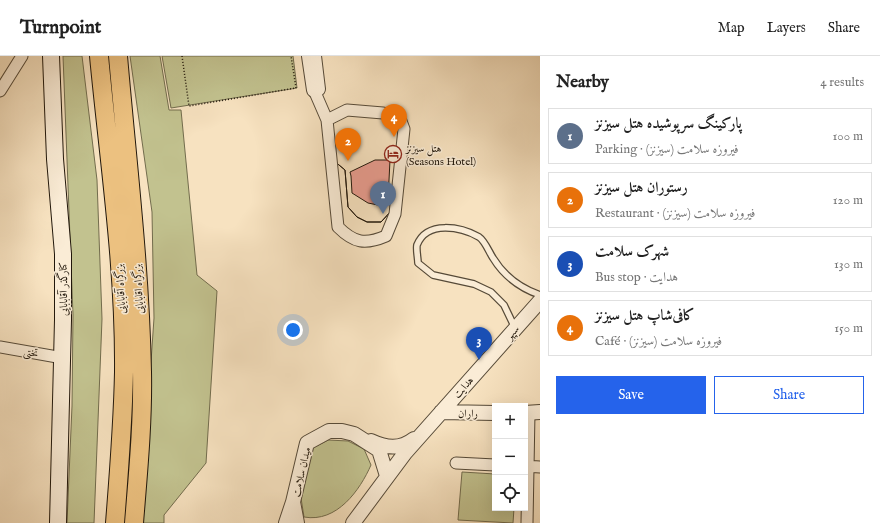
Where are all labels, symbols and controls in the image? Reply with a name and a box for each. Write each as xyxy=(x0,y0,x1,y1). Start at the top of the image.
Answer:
text: Turnpoint xyxy=(20,16,101,40)
text: Map xyxy=(718,19,745,37)
text: Layers xyxy=(767,19,806,37)
text: Share xyxy=(828,19,860,37)
text: Nearby xyxy=(556,72,609,93)
text: 4 results xyxy=(820,74,864,91)
pin: 4 xyxy=(381,104,407,137)
text: پارکینگ سرپوشیده هتل سیزنز xyxy=(595,114,742,133)
pin: 2 xyxy=(335,128,361,161)
text: 1 xyxy=(568,128,572,145)
text: 100 m xyxy=(833,128,863,145)
text: Parking · فیروزه سلامت (سیزنز) xyxy=(595,141,739,158)
place label: هتل سیزنز (Seasons Hotel) xyxy=(405,142,476,169)
hotel icon: هتل سیزنز (Seasons Hotel) xyxy=(383,144,403,164)
text: رستوران هتل سیزنز xyxy=(595,178,688,197)
pin: 1 xyxy=(370,181,396,214)
text: 2 xyxy=(567,192,573,209)
text: 120 m xyxy=(833,192,863,209)
text: Restaurant · فیروزه سلامت (سیزنز) xyxy=(595,205,755,222)
text: شهرک سلامت xyxy=(595,242,669,261)
text: 3 xyxy=(568,256,572,273)
text: 130 m xyxy=(834,256,863,273)
street label: کنارگذر آقابابایی xyxy=(55,262,71,316)
street label: بزرگراه آقابابایی xyxy=(112,264,129,314)
street label: بزرگراه اقابابایی xyxy=(130,264,147,314)
text: Bus stop · هدایت xyxy=(595,269,678,286)
text: کافی‌شاپ هتل سیزنز xyxy=(595,306,695,325)
your location xyxy=(283,320,303,340)
text: 4 xyxy=(567,320,573,337)
text: 150 m xyxy=(834,320,863,337)
street label: سپهر xyxy=(502,322,523,344)
pin: 3 xyxy=(466,327,492,360)
text: Café · فیروزه سلامت (سیزنز) xyxy=(595,333,722,350)
street label: تختی xyxy=(22,345,39,362)
street label: هدایت xyxy=(451,374,477,401)
button: Save xyxy=(556,376,706,414)
button: Share xyxy=(714,376,864,414)
map controls xyxy=(492,403,528,511)
button: + xyxy=(492,403,528,439)
street label: راران xyxy=(458,407,478,421)
button: − xyxy=(492,439,528,475)
street label: میدان سلامت xyxy=(289,446,315,499)
button: locate xyxy=(492,475,528,511)

